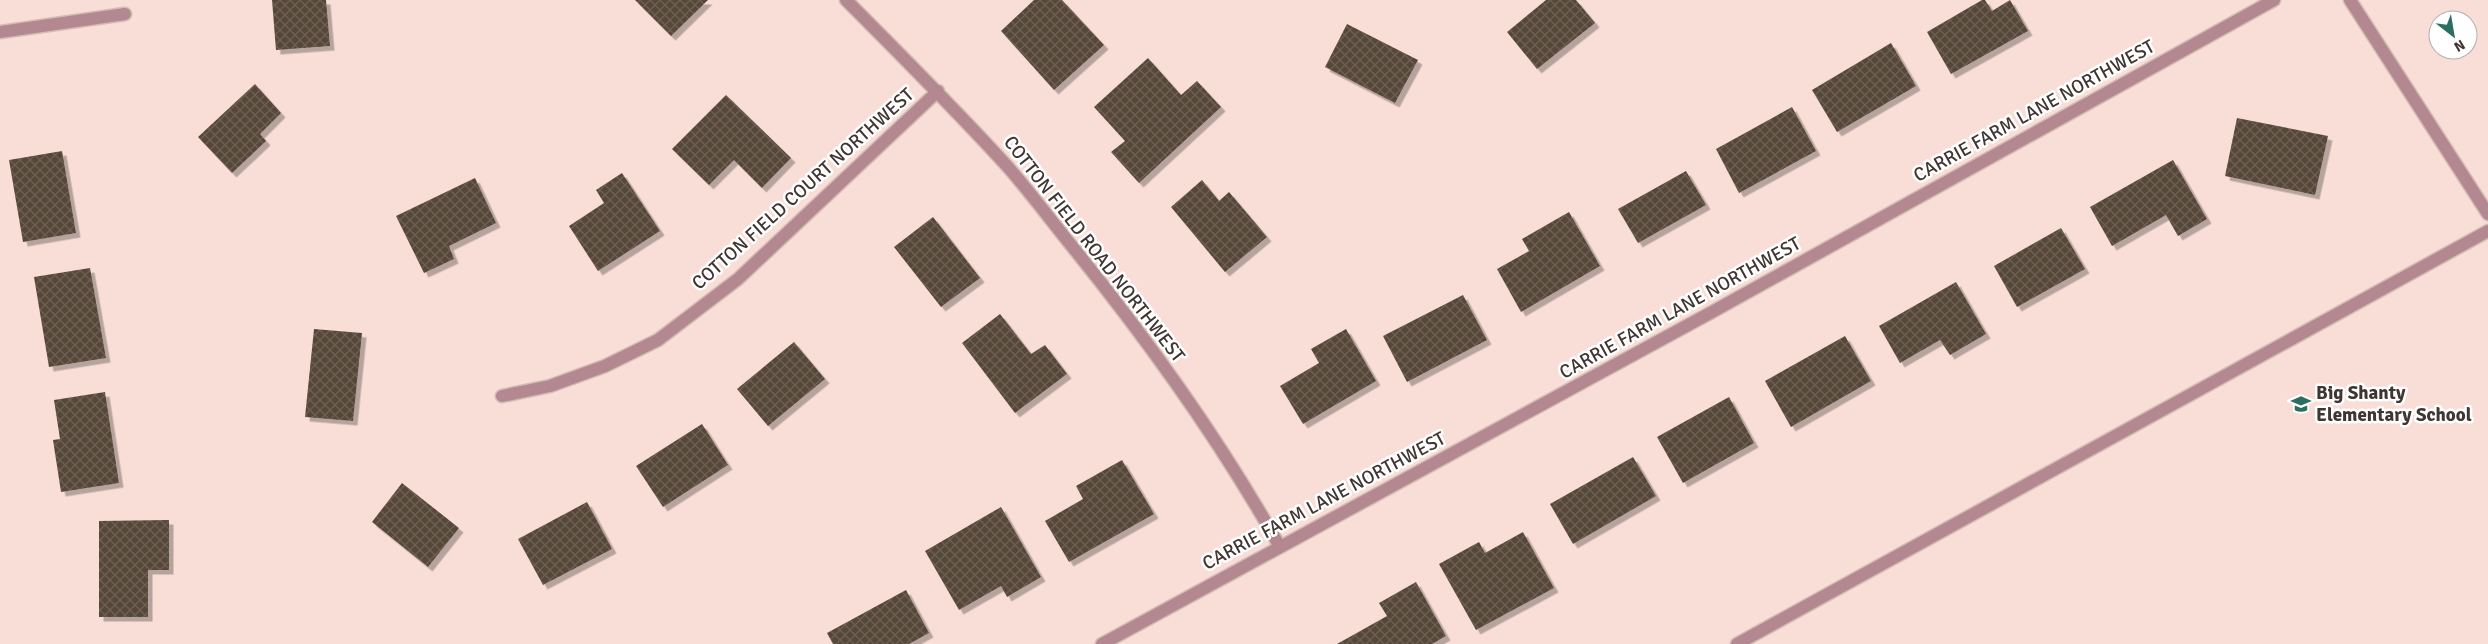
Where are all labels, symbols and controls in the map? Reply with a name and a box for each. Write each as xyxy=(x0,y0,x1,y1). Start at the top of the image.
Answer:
north arrow xyxy=(2428,10,2478,60)
street label: CARRIE FARM LANE NORTHWEST xyxy=(1909,34,2159,187)
text: N xyxy=(2451,36,2468,56)
street label: COTTON FIELD COURT NORTHWEST xyxy=(687,82,919,295)
street label: COTTON FIELD ROAD NORTHWEST xyxy=(998,131,1190,367)
street label: CARRIE FARM LANE NORTHWEST xyxy=(1555,231,1805,384)
place label: Big Shanty Elementary School xyxy=(2316,381,2472,427)
school or university icon: Big Shanty Elementary School xyxy=(2290,393,2312,415)
street label: CARRIE FARM LANE NORTHWEST xyxy=(1198,426,1450,575)

